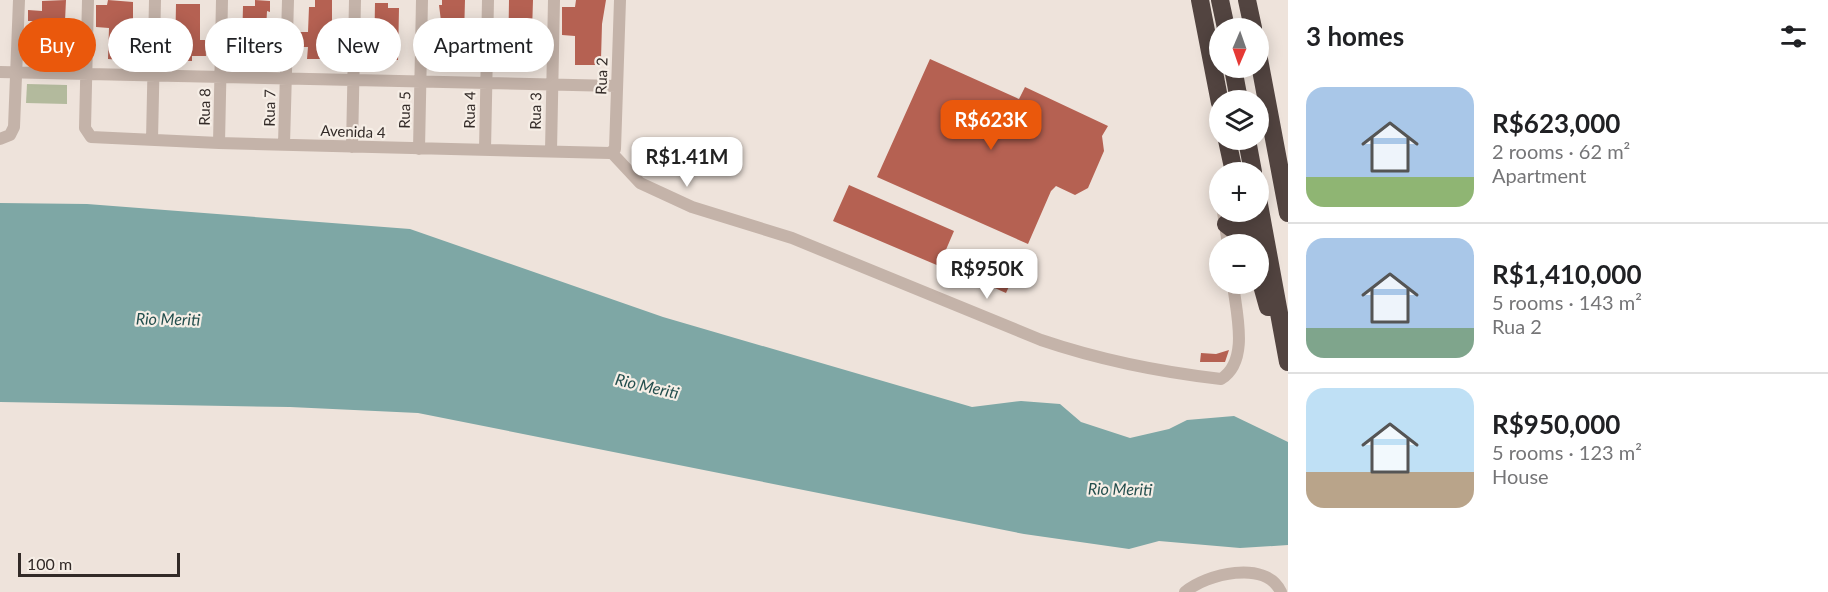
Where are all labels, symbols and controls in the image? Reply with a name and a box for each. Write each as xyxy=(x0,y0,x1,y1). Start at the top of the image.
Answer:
chip: Buy xyxy=(18,18,96,72)
chip: Rent xyxy=(108,18,193,72)
chip: Filters xyxy=(205,18,304,72)
chip: New xyxy=(316,18,401,72)
chip: Apartment xyxy=(413,18,554,72)
north arrow xyxy=(1209,18,1269,78)
map controls xyxy=(1209,18,1269,294)
text: 3 homes xyxy=(1306,20,1404,52)
icon: filters xyxy=(1777,20,1810,53)
street label: Rua 2 xyxy=(591,57,611,95)
street label: Rua 8 xyxy=(195,88,213,126)
street label: Rua 7 xyxy=(260,89,278,127)
button: layers xyxy=(1209,90,1269,150)
street label: Rua 5 xyxy=(395,91,413,129)
street label: Rua 4 xyxy=(460,91,478,129)
street label: Rua 3 xyxy=(526,92,544,130)
pin: R$623K xyxy=(942,100,1040,151)
text: R$623K xyxy=(955,107,1027,131)
text: R$623,000 xyxy=(1492,107,1620,139)
icon: home xyxy=(1354,111,1426,183)
street label: Avenida 4 xyxy=(320,121,386,141)
pin: R$1.41M xyxy=(632,137,742,188)
text: 2 rooms · 62 m² xyxy=(1492,139,1630,163)
text: R$1.41M xyxy=(646,144,728,168)
button: + xyxy=(1209,162,1269,222)
text: Apartment xyxy=(1492,163,1586,187)
button: − xyxy=(1209,234,1269,294)
pin: R$950K xyxy=(938,249,1036,300)
text: R$950K xyxy=(951,256,1023,280)
text: R$1,410,000 xyxy=(1492,258,1642,290)
icon: home xyxy=(1354,262,1426,334)
text: 5 rooms · 143 m² xyxy=(1492,290,1642,314)
water label: Rio Meriti xyxy=(136,308,201,329)
text: Rua 2 xyxy=(1492,314,1542,338)
water label: Rio Meriti xyxy=(614,369,681,402)
text: R$950,000 xyxy=(1492,408,1620,440)
icon: home xyxy=(1354,412,1426,484)
text: 5 rooms · 123 m² xyxy=(1492,440,1642,464)
text: House xyxy=(1492,464,1549,488)
water label: Rio Meriti xyxy=(1088,478,1153,499)
scale bar xyxy=(18,550,180,578)
text: 100 m xyxy=(27,554,72,573)

